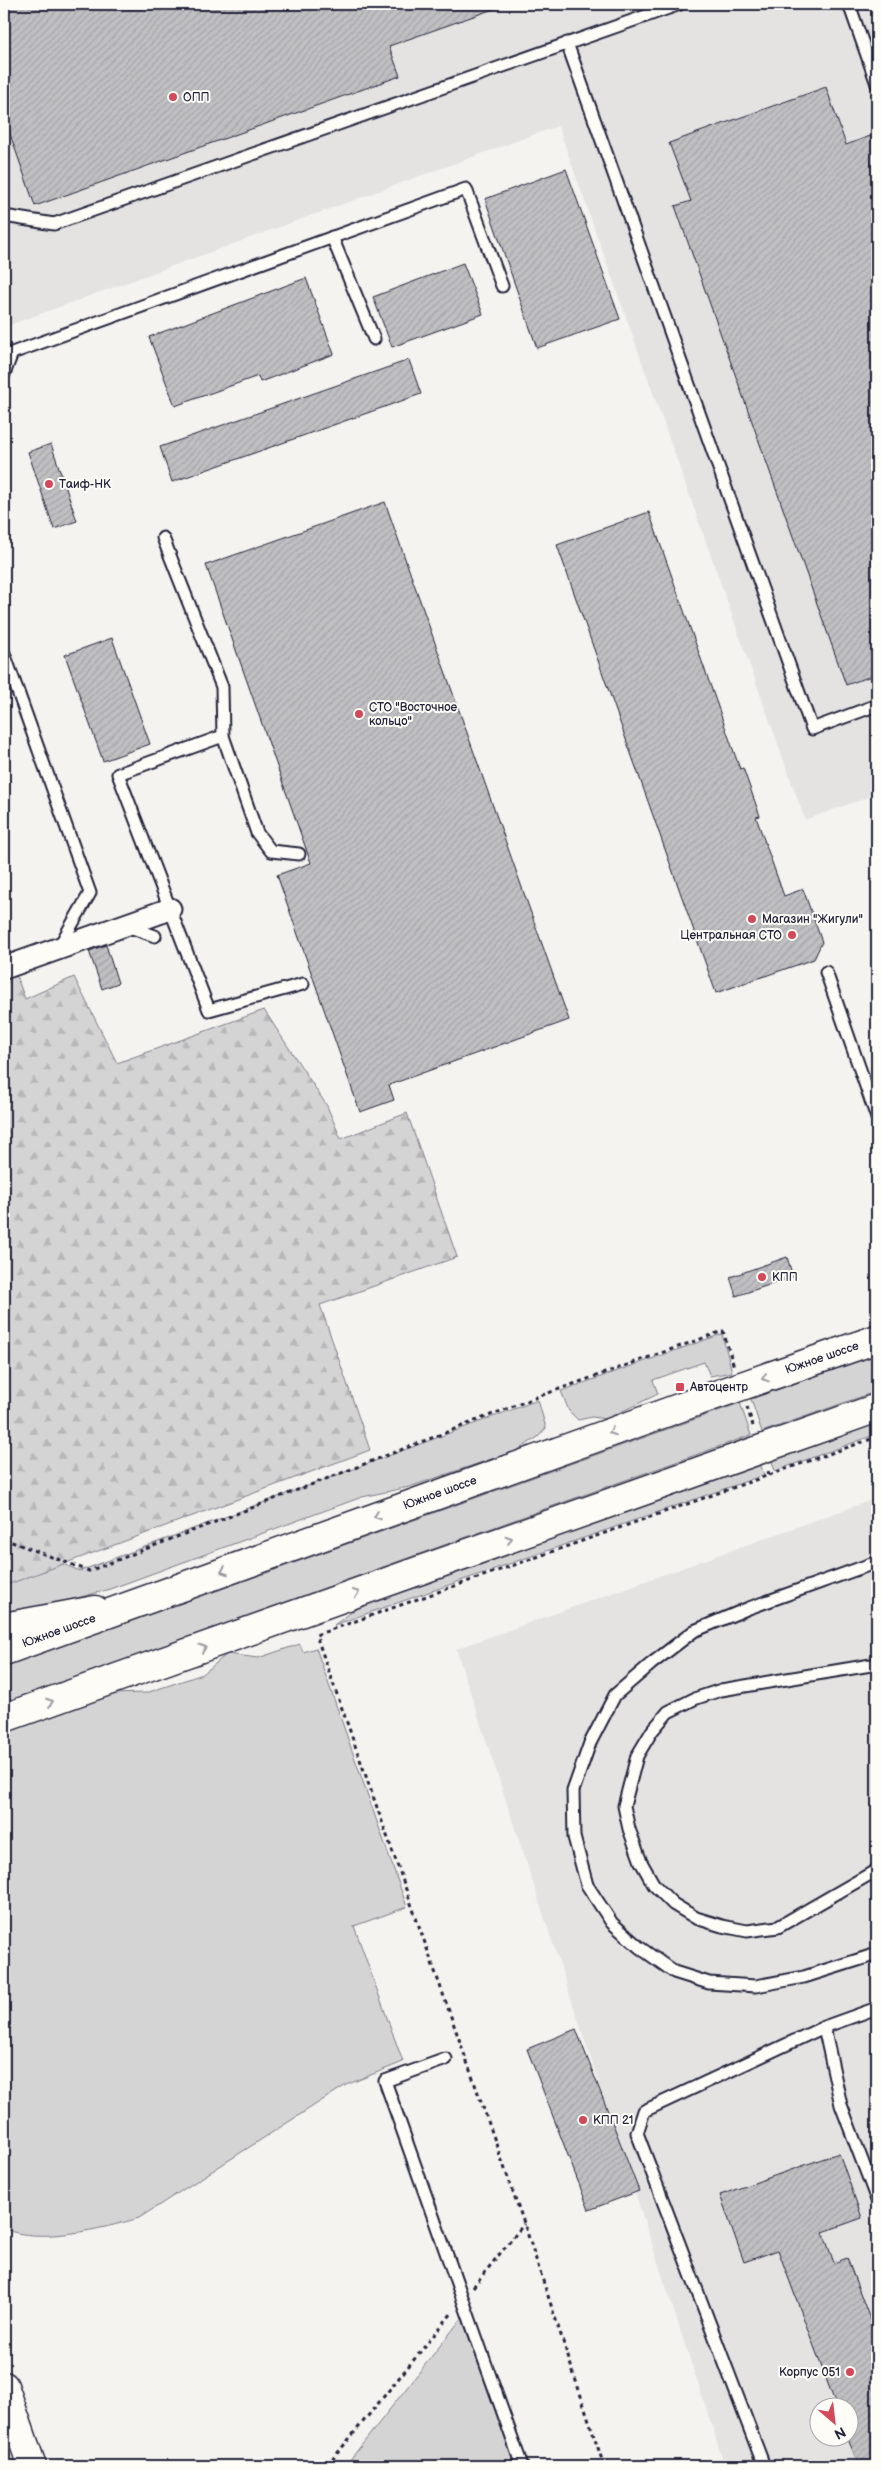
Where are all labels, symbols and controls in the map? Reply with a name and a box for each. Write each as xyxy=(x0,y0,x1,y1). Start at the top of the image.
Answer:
place label: ОПП xyxy=(183,90,210,105)
marker: ОПП xyxy=(167,91,179,103)
place label: Таиф-НК xyxy=(59,477,111,492)
marker: Таиф-НК xyxy=(43,478,55,490)
place label: СТО "Восточное кольцо" xyxy=(369,700,457,729)
marker: СТО "Восточное кольцо" xyxy=(353,708,365,720)
place label: Магазин "Жигули" xyxy=(762,912,863,927)
marker: Магазин "Жигули" xyxy=(746,913,758,925)
place label: Центральная СТО xyxy=(680,928,782,943)
marker: Центральная СТО xyxy=(786,929,798,941)
place label: КПП xyxy=(772,1270,798,1285)
marker: КПП xyxy=(756,1271,768,1283)
street label: Южное шоссе xyxy=(783,1338,861,1378)
one-way arrow xyxy=(761,1372,770,1382)
place label: Автоцентр xyxy=(689,1380,748,1395)
marker: Автоцентр xyxy=(674,1381,686,1393)
one-way arrow xyxy=(608,1426,617,1436)
street label: Южное шоссе xyxy=(401,1473,479,1513)
one-way arrow xyxy=(373,1510,381,1520)
one-way arrow xyxy=(504,1535,513,1545)
one-way arrow xyxy=(220,1565,229,1575)
one-way arrow xyxy=(351,1589,360,1599)
street label: Южное шоссе xyxy=(20,1611,98,1651)
one-way arrow xyxy=(198,1644,207,1654)
one-way arrow xyxy=(45,1698,53,1708)
place label: КПП 21 xyxy=(593,2113,634,2128)
marker: КПП 21 xyxy=(577,2114,589,2126)
place label: Корпус 051 xyxy=(779,2365,840,2380)
marker: Корпус 051 xyxy=(844,2366,856,2378)
north arrow xyxy=(808,2398,858,2448)
text: N xyxy=(831,2423,849,2443)

